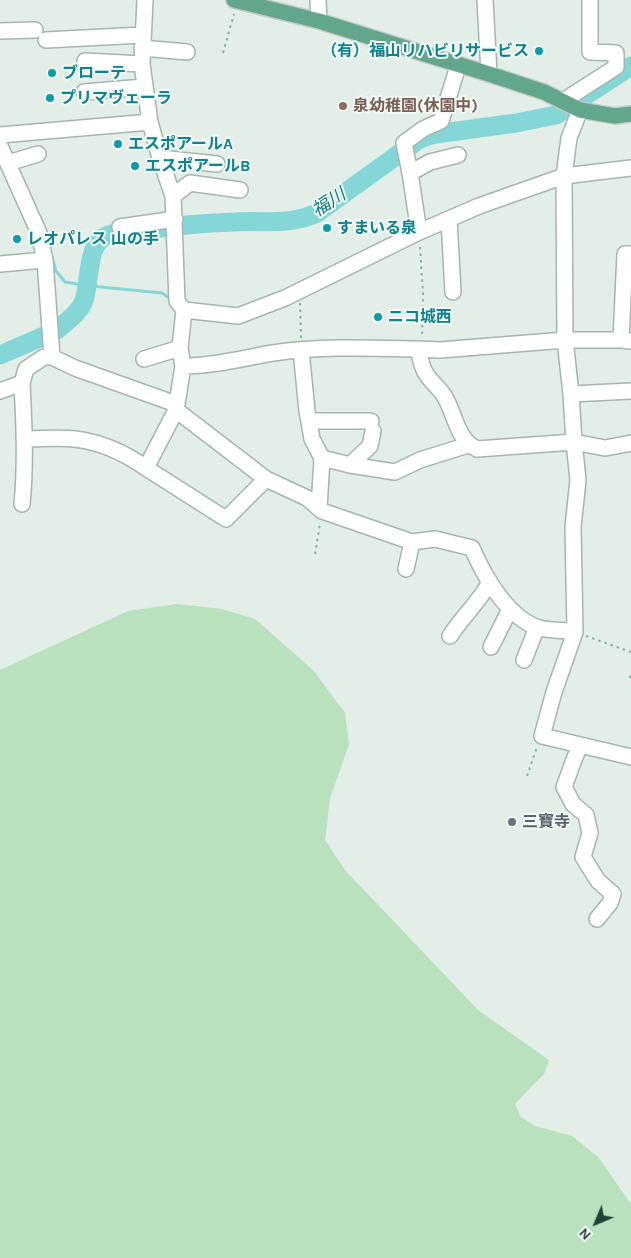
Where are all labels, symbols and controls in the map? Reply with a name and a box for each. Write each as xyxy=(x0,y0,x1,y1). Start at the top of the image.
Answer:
place label: （有）福山リハビリサービス xyxy=(321,41,529,61)
marker: （有）福山リハビリサービス xyxy=(533,45,545,57)
place label: ブローテ xyxy=(62,63,126,83)
marker: ブローテ xyxy=(46,67,58,79)
place label: プリマヴェーラ xyxy=(60,88,172,108)
marker: プリマヴェーラ xyxy=(44,92,56,104)
place label: 泉幼稚園(休園中) xyxy=(353,96,478,116)
marker: 泉幼稚園(休園中) xyxy=(337,100,349,112)
place label: エスポアールA xyxy=(128,134,233,154)
marker: エスポアールA xyxy=(112,138,124,150)
place label: エスポアールB xyxy=(145,156,250,176)
marker: エスポアールB xyxy=(129,160,141,172)
water label: 福川 xyxy=(308,184,350,222)
place label: すまいる泉 xyxy=(337,218,417,238)
marker: すまいる泉 xyxy=(321,222,333,234)
place label: レオパレス 山の手 xyxy=(27,229,159,249)
marker: レオパレス 山の手 xyxy=(11,233,23,245)
place label: ニコ城西 xyxy=(388,307,452,327)
marker: ニコ城西 xyxy=(372,311,384,323)
place label: 三寶寺 xyxy=(522,812,570,832)
marker: 三寶寺 xyxy=(506,816,518,828)
north arrow xyxy=(571,1198,621,1248)
text: N xyxy=(575,1224,595,1244)

